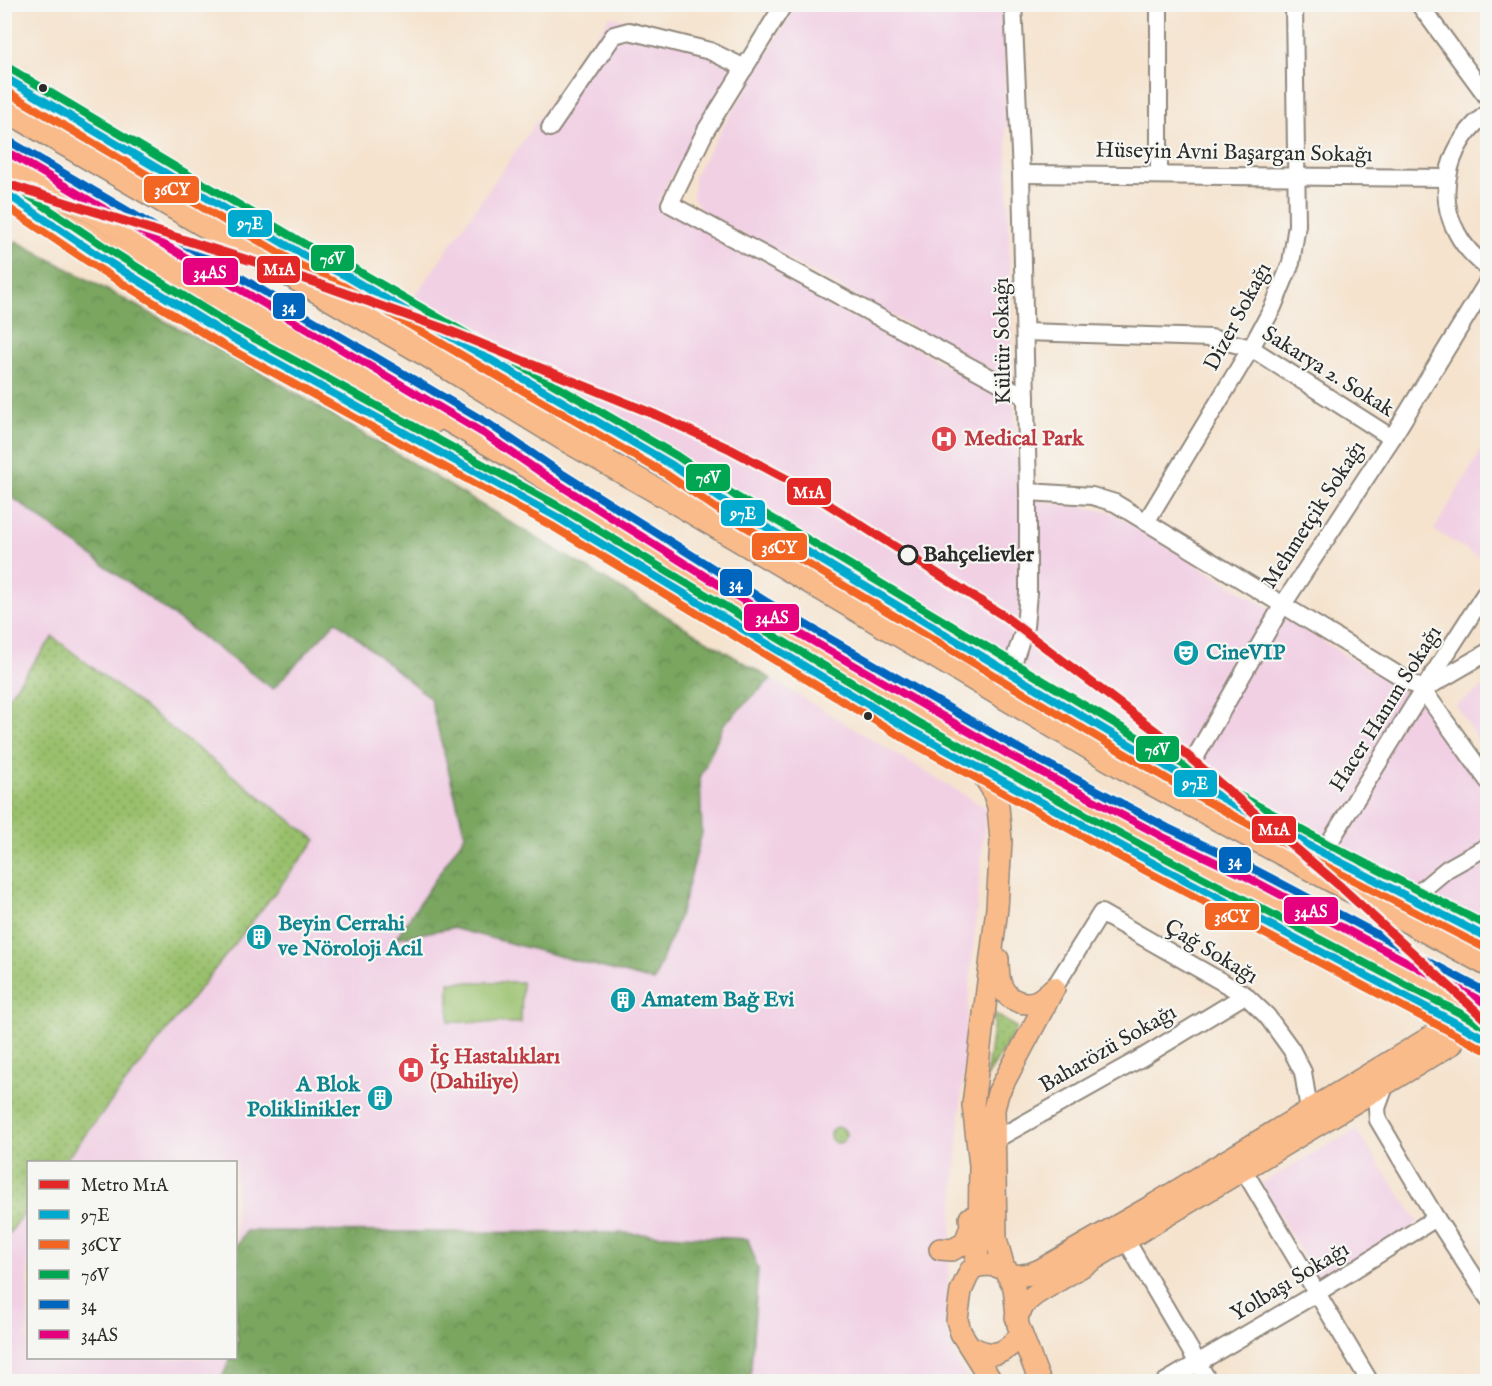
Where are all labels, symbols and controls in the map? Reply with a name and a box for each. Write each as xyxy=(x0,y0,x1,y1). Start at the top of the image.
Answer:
unlabelled marker xyxy=(37,82,49,94)
street label: Hüseyin Avni Başargan Sokağı xyxy=(1095,137,1373,169)
line badge: 36CY xyxy=(143,175,200,204)
text: 36CY xyxy=(154,181,191,201)
line badge: 97E xyxy=(227,209,273,238)
text: 97E xyxy=(236,215,263,235)
line badge: 76V xyxy=(310,244,355,272)
text: 76V xyxy=(320,250,346,270)
line badge: M1A xyxy=(256,255,301,284)
line badge: 34AS xyxy=(182,257,239,286)
street label: Dizer Sokağı xyxy=(1198,258,1278,376)
text: M1A xyxy=(263,261,296,281)
text: 34AS xyxy=(194,264,226,284)
street label: Kültür Sokağı xyxy=(988,277,1018,405)
line badge: 34 xyxy=(272,292,306,320)
text: 34 xyxy=(282,298,297,318)
street label: Sakarya 2. Sokak xyxy=(1257,320,1400,424)
hospital icon: Medical Park xyxy=(929,424,959,454)
place label: Medical Park xyxy=(964,425,1085,453)
street label: Mehmetçik Sokağı xyxy=(1256,436,1372,594)
line badge: 76V xyxy=(685,463,731,492)
text: 76V xyxy=(696,469,722,489)
line badge: M1A xyxy=(786,477,832,506)
text: M1A xyxy=(793,484,826,504)
line badge: 97E xyxy=(720,499,766,527)
text: 97E xyxy=(729,505,756,525)
line badge: 36CY xyxy=(751,532,808,561)
text: 36CY xyxy=(761,539,798,559)
place label: Bahçelievler xyxy=(923,541,1035,569)
marker: Bahçelievler xyxy=(898,545,918,565)
line badge: 34 xyxy=(719,568,753,597)
text: 34 xyxy=(729,575,744,595)
line badge: 34AS xyxy=(743,603,800,632)
text: 34AS xyxy=(756,609,788,629)
street label: Hacer Hanım Sokağı xyxy=(1324,621,1448,797)
theatre icon: CineVIP xyxy=(1171,638,1201,668)
place label: CineVIP xyxy=(1206,639,1285,667)
unlabelled marker xyxy=(862,710,874,722)
line badge: 76V xyxy=(1135,735,1180,763)
text: 76V xyxy=(1145,741,1171,761)
line badge: 97E xyxy=(1173,769,1218,798)
text: 97E xyxy=(1181,775,1208,795)
line badge: M1A xyxy=(1251,815,1297,844)
text: M1A xyxy=(1258,821,1291,841)
line badge: 34 xyxy=(1218,846,1252,874)
text: 34 xyxy=(1228,852,1243,872)
line badge: 34AS xyxy=(1283,896,1339,925)
line badge: 36CY xyxy=(1204,902,1260,931)
text: 34AS xyxy=(1295,903,1327,923)
text: 36CY xyxy=(1214,908,1251,928)
place label: Beyin Cerrahi ve Nöroloji Acil xyxy=(277,910,423,963)
street label: Çağ Sokağı xyxy=(1159,913,1263,991)
building icon: Beyin Cerrahi ve Nöroloji Acil xyxy=(244,922,274,952)
building icon: Amatem Bağ Evi xyxy=(608,985,638,1015)
place label: Amatem Bağ Evi xyxy=(641,986,794,1014)
street label: Baharözü Sokağı xyxy=(1034,998,1182,1100)
place label: İç Hastalıkları (Dahiliye) xyxy=(430,1043,560,1096)
hospital icon: İç Hastalıkları (Dahiliye) xyxy=(396,1055,426,1085)
place label: A Blok Poliklinikler xyxy=(247,1071,361,1124)
building icon: A Blok Poliklinikler xyxy=(365,1083,395,1113)
legend xyxy=(27,1161,237,1359)
text: Metro M1A xyxy=(81,1175,169,1198)
text: 97E xyxy=(80,1205,110,1228)
text: 36CY xyxy=(81,1235,121,1258)
street label: Yolbaşı Sokağı xyxy=(1226,1236,1354,1328)
text: 76V xyxy=(81,1265,110,1288)
text: 34 xyxy=(81,1295,97,1318)
text: 34AS xyxy=(81,1325,118,1348)

